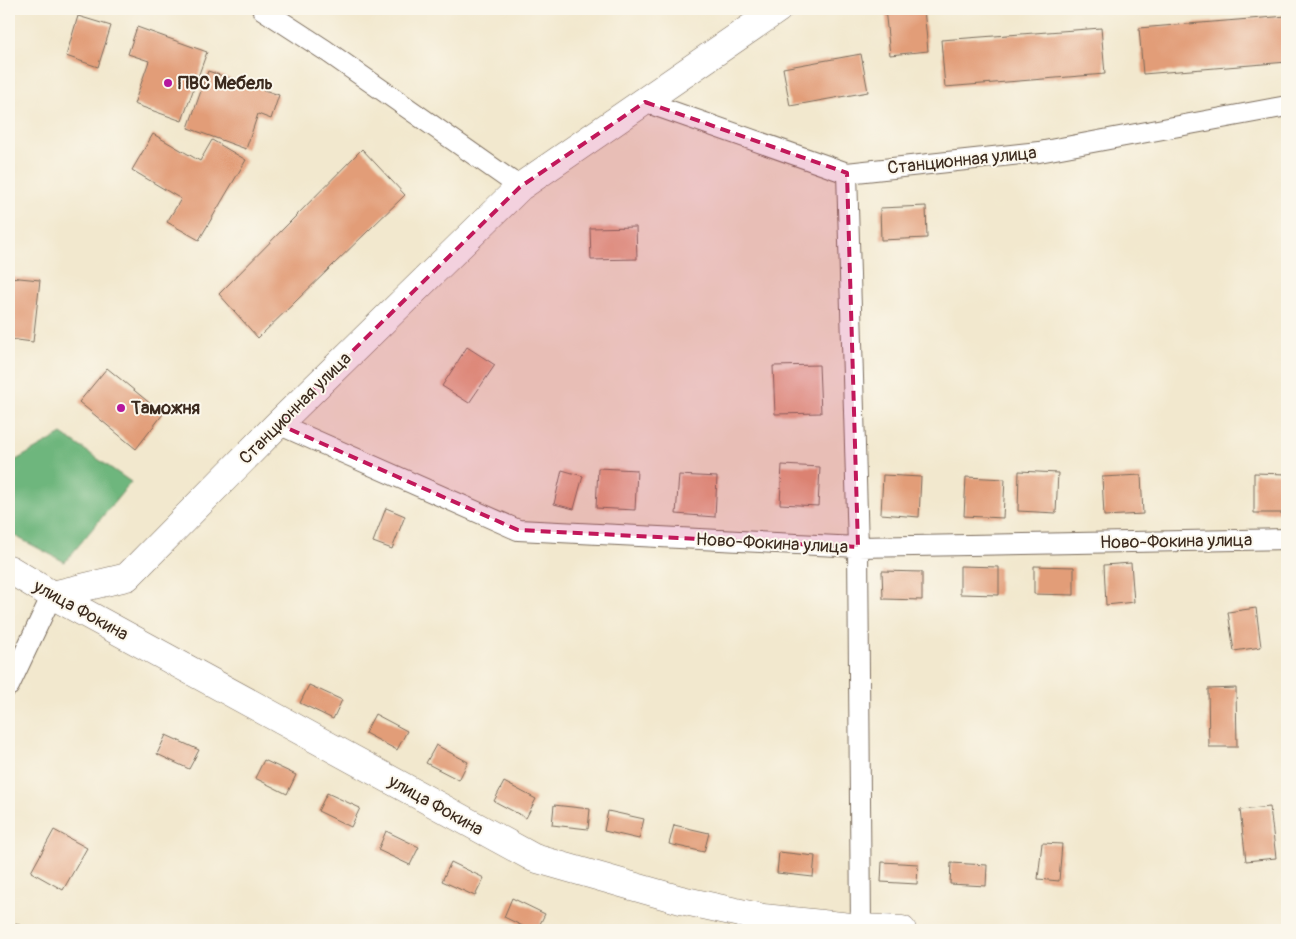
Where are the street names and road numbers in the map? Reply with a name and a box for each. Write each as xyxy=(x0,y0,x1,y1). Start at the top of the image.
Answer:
street label: Станционная улица xyxy=(886,141,1038,180)
street label: Станционная улица xyxy=(234,347,357,470)
street label: Ново-Фокина улица xyxy=(695,528,849,559)
street label: Ново-Фокина улица xyxy=(1100,529,1252,554)
street label: улица Фокина xyxy=(28,574,132,646)
street label: улица Фокина xyxy=(383,769,487,841)

